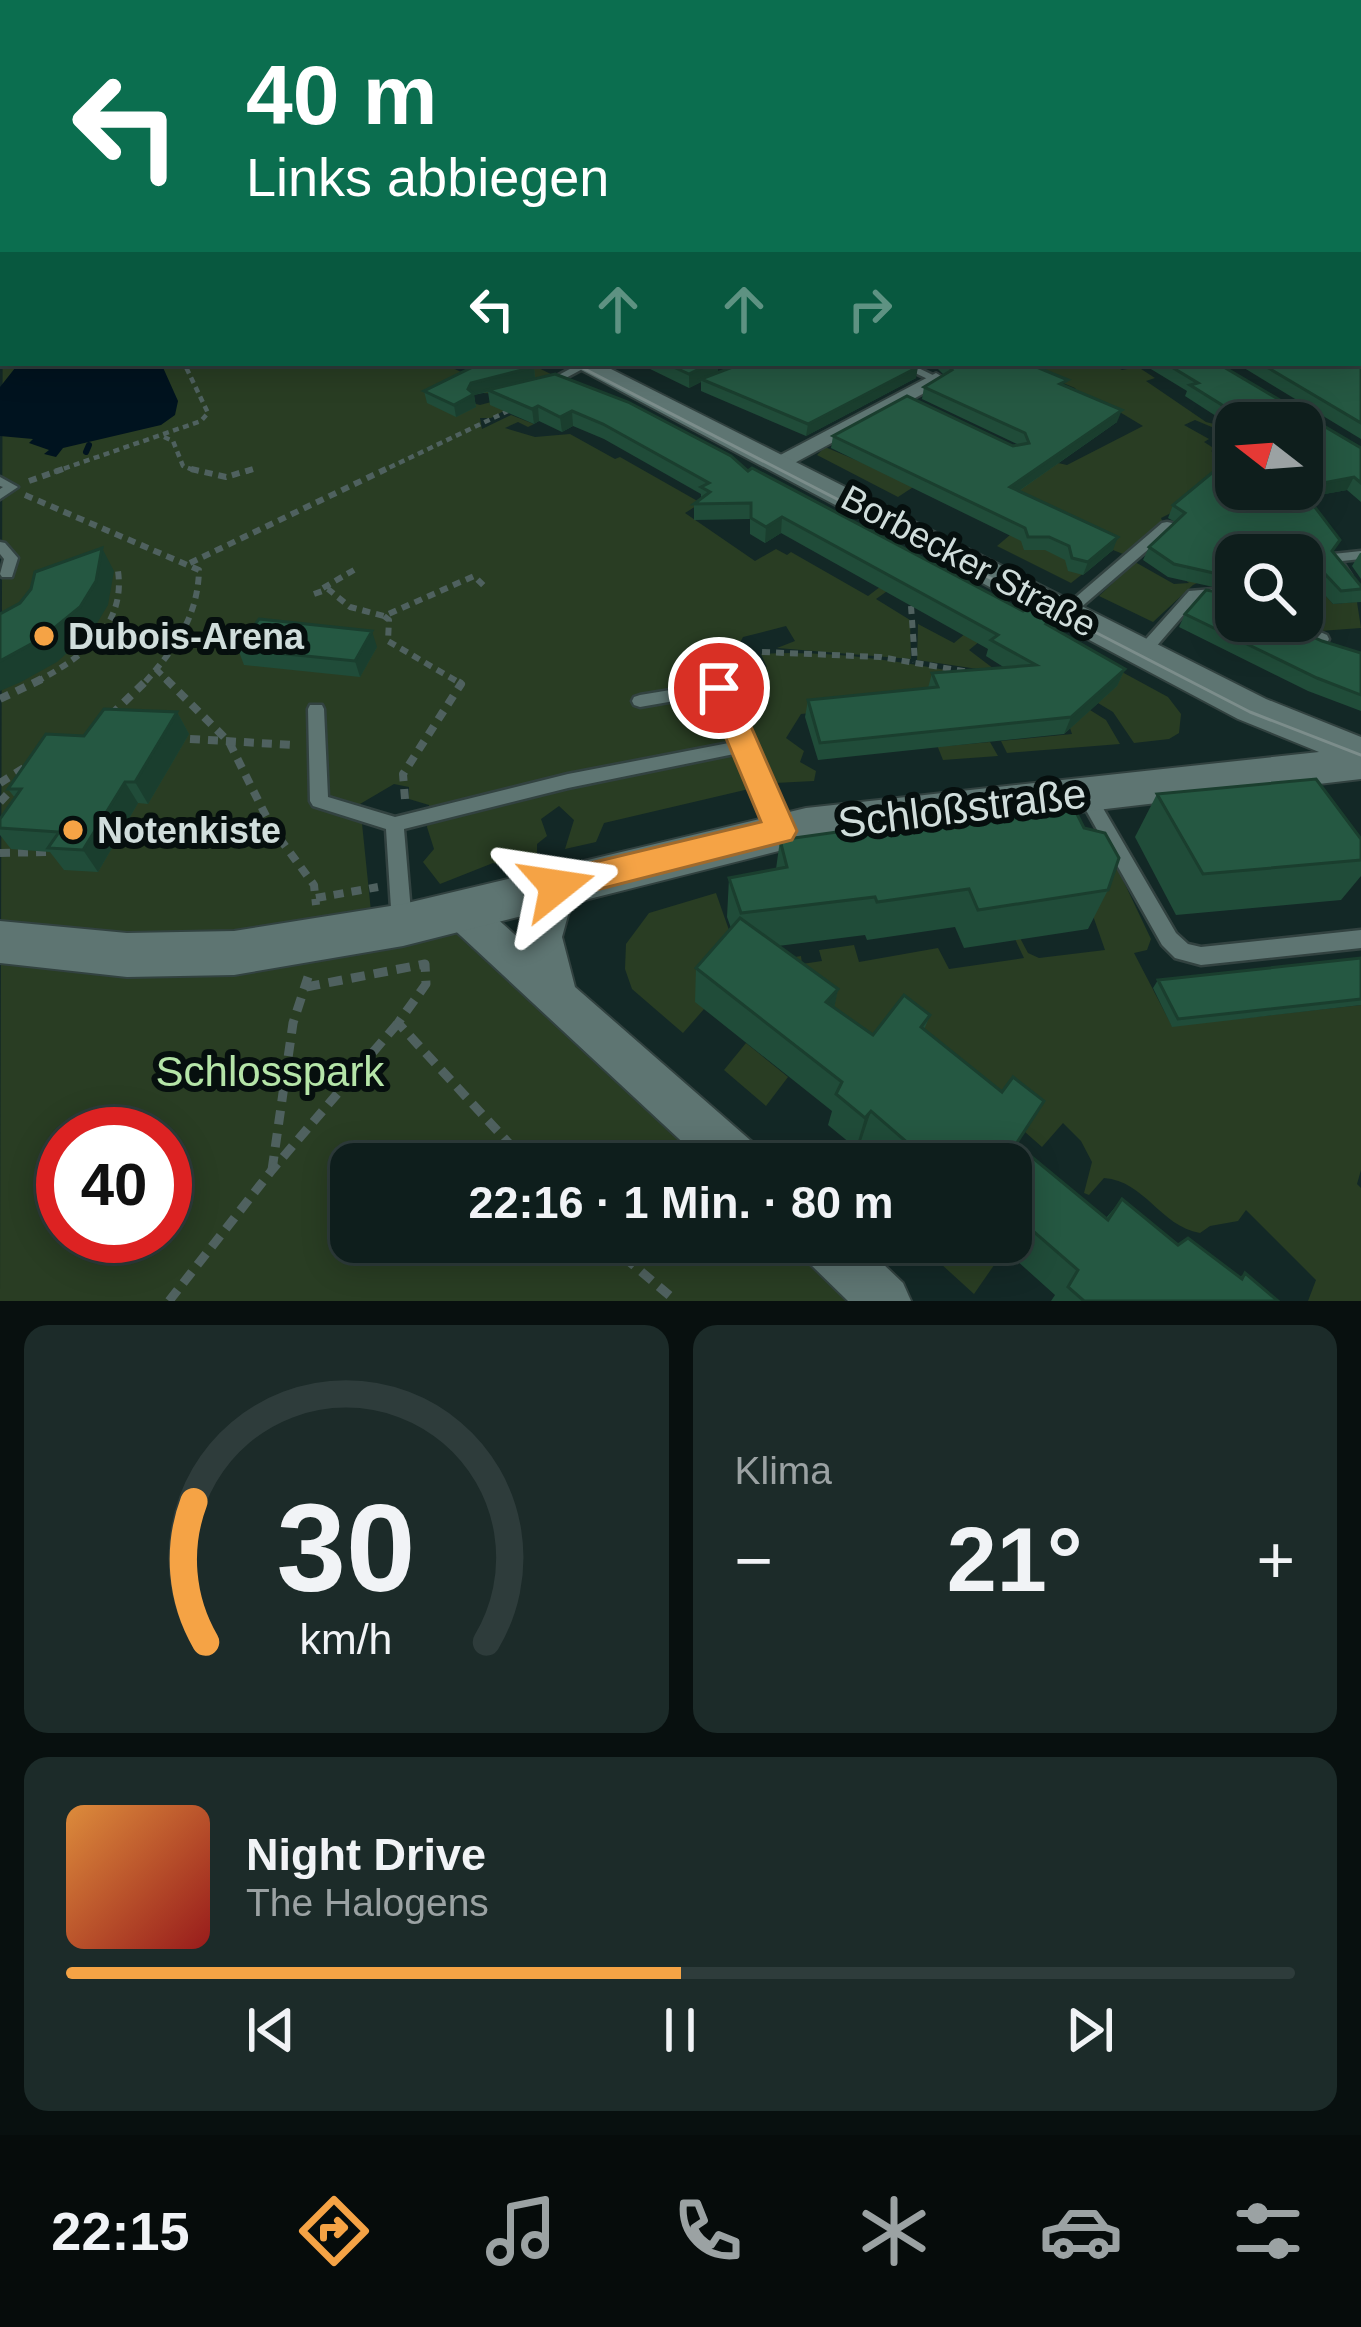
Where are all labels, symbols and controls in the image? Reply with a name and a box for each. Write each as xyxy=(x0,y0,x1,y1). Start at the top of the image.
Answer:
icon: left xyxy=(48,48,204,204)
text: 40 m xyxy=(246,48,437,142)
text: Links abbiegen xyxy=(246,147,609,207)
icon: left xyxy=(459,276,525,342)
icon: ahead xyxy=(585,276,651,342)
icon: ahead xyxy=(711,276,777,342)
icon: right xyxy=(837,276,903,342)
north arrow xyxy=(1215,402,1323,510)
map controls xyxy=(1215,402,1323,642)
street label: Borbecker Straße xyxy=(835,477,1103,645)
button: search xyxy=(1215,534,1323,642)
place label: Dubois-Arena xyxy=(68,616,305,657)
marker: Dubois-Arena xyxy=(31,623,57,649)
pin xyxy=(668,637,770,739)
icon: arrive xyxy=(686,655,752,721)
street label: Schloßstraße xyxy=(835,769,1089,847)
place label: Notenkiste xyxy=(97,810,281,851)
marker: Notenkiste xyxy=(60,817,86,843)
position arrow xyxy=(494,823,620,949)
park label: Schlosspark xyxy=(156,1048,385,1095)
speed limit sign: 40 xyxy=(36,1107,192,1263)
text: 22:16 · 1 Min. · 80 m xyxy=(468,1177,894,1228)
text: Klima xyxy=(735,1449,832,1492)
text: 30 xyxy=(277,1478,416,1617)
text: 21° xyxy=(947,1510,1083,1610)
text: − xyxy=(735,1523,773,1597)
text: + xyxy=(1256,1523,1295,1597)
text: km/h xyxy=(300,1615,393,1663)
text: Night Drive xyxy=(246,1829,486,1880)
text: The Halogens xyxy=(246,1881,489,1924)
icon: previous xyxy=(238,1997,304,2063)
icon: pause xyxy=(647,1997,713,2063)
icon: next xyxy=(1057,1997,1123,2063)
icon: directions xyxy=(292,2189,376,2273)
icon: music xyxy=(479,2189,563,2273)
icon: phone xyxy=(666,2189,750,2273)
icon: climate xyxy=(852,2189,936,2273)
icon: car xyxy=(1039,2189,1123,2273)
icon: filters xyxy=(1226,2189,1310,2273)
text: 22:15 xyxy=(51,2201,189,2261)

